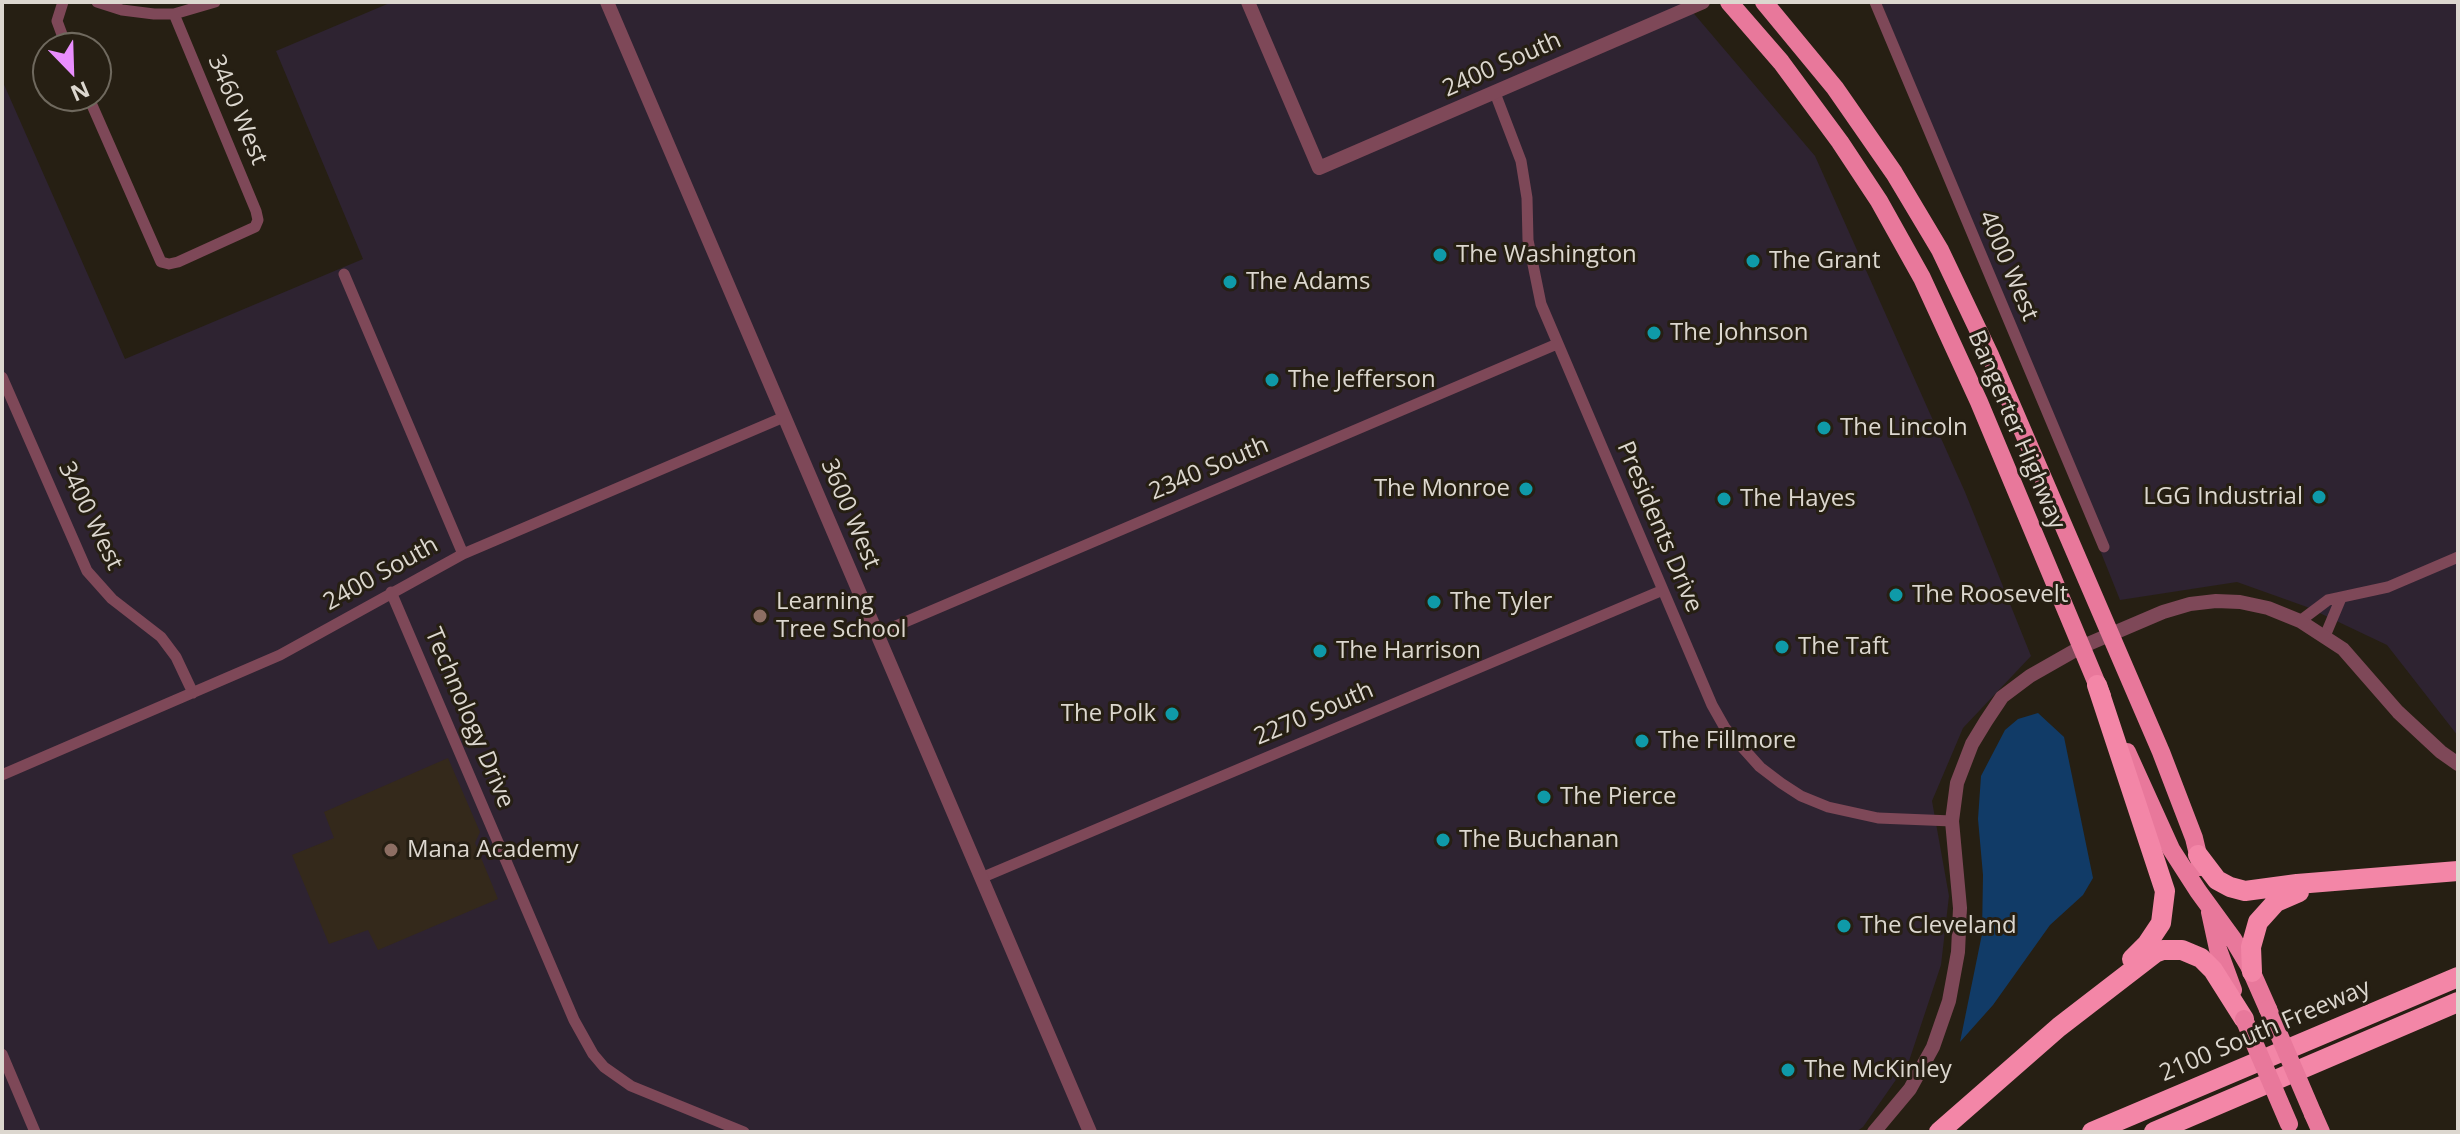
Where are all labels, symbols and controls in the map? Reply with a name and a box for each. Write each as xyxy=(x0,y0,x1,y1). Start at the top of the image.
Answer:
street label: 2400 South xyxy=(1438,26,1566,104)
north arrow xyxy=(32,32,112,112)
street label: 3460 West xyxy=(201,51,273,169)
text: N xyxy=(67,75,95,110)
street label: 4000 West xyxy=(1972,207,2044,325)
place label: The Washington xyxy=(1456,241,1637,269)
marker: The Washington xyxy=(1431,246,1449,264)
place label: The Grant xyxy=(1769,247,1881,275)
marker: The Grant xyxy=(1744,252,1762,270)
place label: The Adams xyxy=(1246,268,1370,296)
marker: The Adams xyxy=(1221,273,1239,291)
place label: The Johnson xyxy=(1670,319,1809,347)
marker: The Johnson xyxy=(1645,324,1663,342)
street label: Bangerter Highway xyxy=(1961,326,2071,534)
place label: The Jefferson xyxy=(1288,366,1436,394)
marker: The Jefferson xyxy=(1263,371,1281,389)
place label: The Lincoln xyxy=(1840,414,1968,442)
marker: The Lincoln xyxy=(1815,419,1833,437)
street label: 2340 South xyxy=(1145,431,1273,507)
street label: Presidents Drive xyxy=(1610,437,1708,617)
street label: 3600 West xyxy=(814,455,886,573)
street label: 3400 West xyxy=(51,457,129,575)
place label: The Monroe xyxy=(1374,475,1510,503)
marker: The Monroe xyxy=(1517,480,1535,498)
place label: LGG Industrial xyxy=(2143,483,2303,511)
place label: The Hayes xyxy=(1740,485,1856,513)
marker: LGG Industrial xyxy=(2310,488,2328,506)
marker: The Hayes xyxy=(1715,490,1733,508)
street label: 2400 South xyxy=(319,531,443,617)
place label: The Roosevelt xyxy=(1912,581,2068,609)
marker: The Roosevelt xyxy=(1887,586,1905,604)
place label: Learning Tree School xyxy=(776,588,907,644)
place label: The Tyler xyxy=(1450,588,1552,616)
marker: The Tyler xyxy=(1425,593,1443,611)
marker: Learning Tree School xyxy=(751,607,769,625)
street label: Technology Drive xyxy=(418,624,520,812)
place label: The Taft xyxy=(1798,633,1889,661)
place label: The Harrison xyxy=(1336,637,1481,665)
marker: The Taft xyxy=(1773,638,1791,656)
marker: The Harrison xyxy=(1311,642,1329,660)
street label: 2270 South xyxy=(1250,676,1378,752)
place label: The Polk xyxy=(1061,700,1156,728)
marker: The Polk xyxy=(1163,705,1181,723)
place label: The Fillmore xyxy=(1658,727,1796,755)
marker: The Fillmore xyxy=(1633,732,1651,750)
place label: The Pierce xyxy=(1560,783,1676,811)
marker: The Pierce xyxy=(1535,788,1553,806)
place label: The Buchanan xyxy=(1459,826,1619,854)
marker: The Buchanan xyxy=(1434,831,1452,849)
place label: Mana Academy xyxy=(407,836,579,864)
marker: Mana Academy xyxy=(382,841,400,859)
place label: The Cleveland xyxy=(1860,912,2017,940)
marker: The Cleveland xyxy=(1835,917,1853,935)
street label: 2100 South Freeway xyxy=(2155,974,2375,1088)
place label: The McKinley xyxy=(1804,1056,1952,1084)
marker: The McKinley xyxy=(1779,1061,1797,1079)

